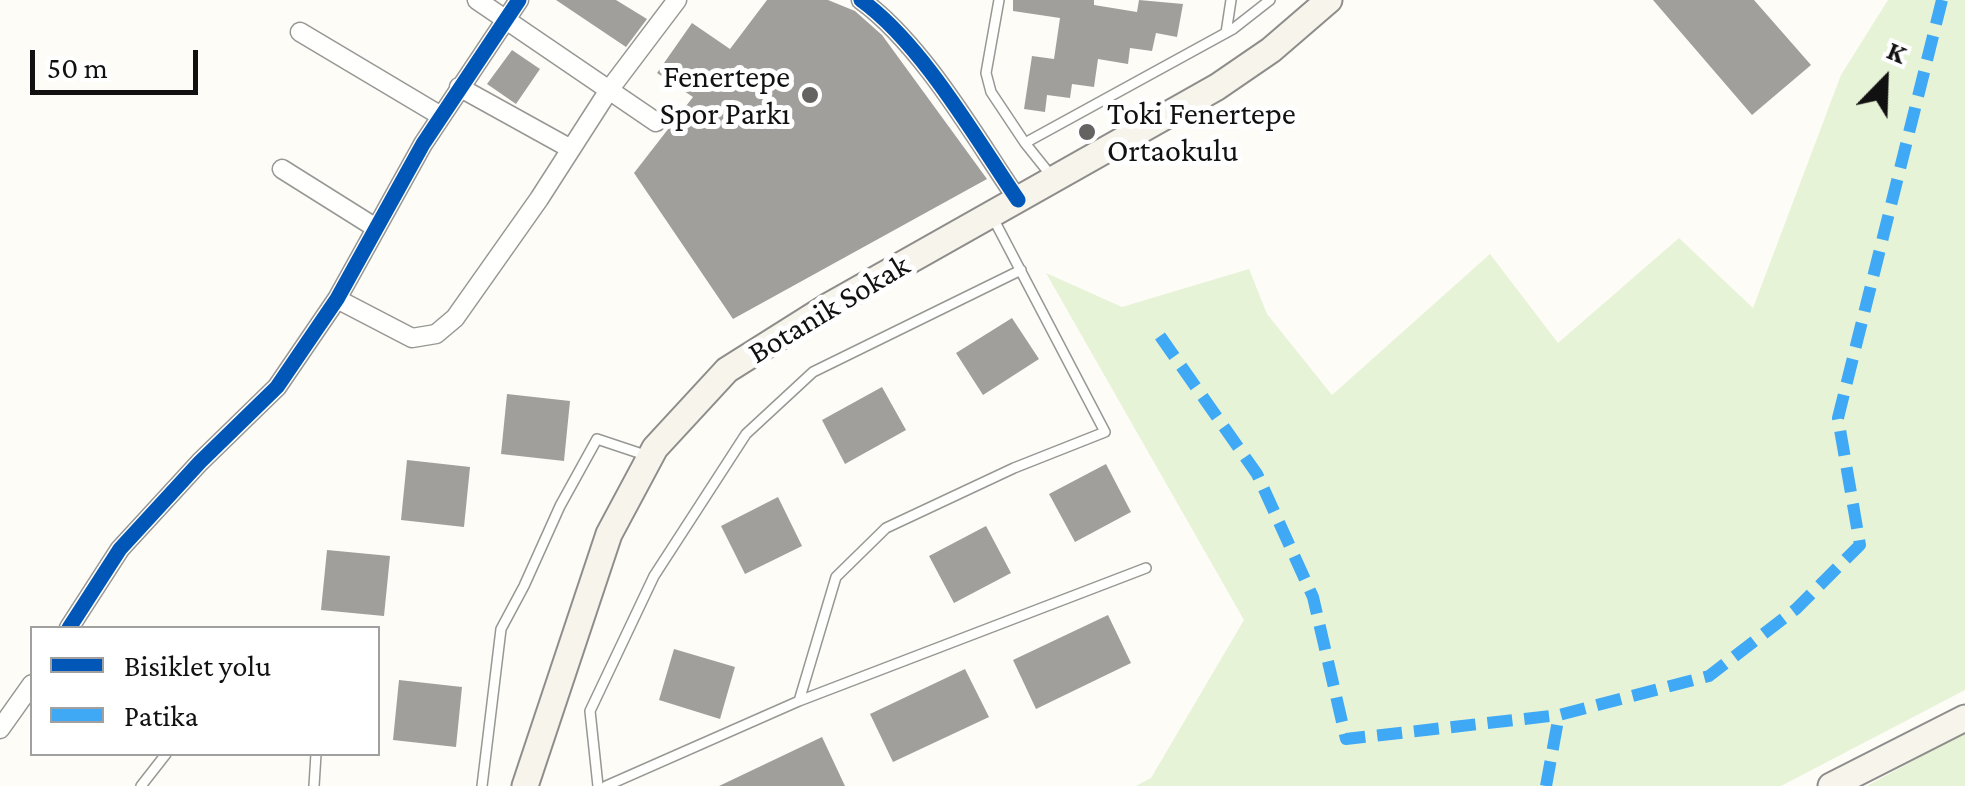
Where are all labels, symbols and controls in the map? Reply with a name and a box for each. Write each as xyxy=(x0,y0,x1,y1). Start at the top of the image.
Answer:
scale bar xyxy=(35,30,202,92)
north arrow xyxy=(1835,30,1935,130)
text: K xyxy=(1883,34,1911,70)
text: 50 m xyxy=(47,51,108,84)
place label: Fenertepe Spor Parkı xyxy=(660,58,790,133)
marker: Fenertepe Spor Parkı xyxy=(799,84,821,106)
place label: Toki Fenertepe Ortaokulu xyxy=(1107,95,1296,170)
marker: Toki Fenertepe Ortaokulu xyxy=(1076,121,1098,143)
street label: Botanik Sokak xyxy=(741,246,917,372)
legend xyxy=(30,626,380,756)
text: Bisiklet yolu xyxy=(124,649,271,682)
text: Patika xyxy=(124,699,198,732)

